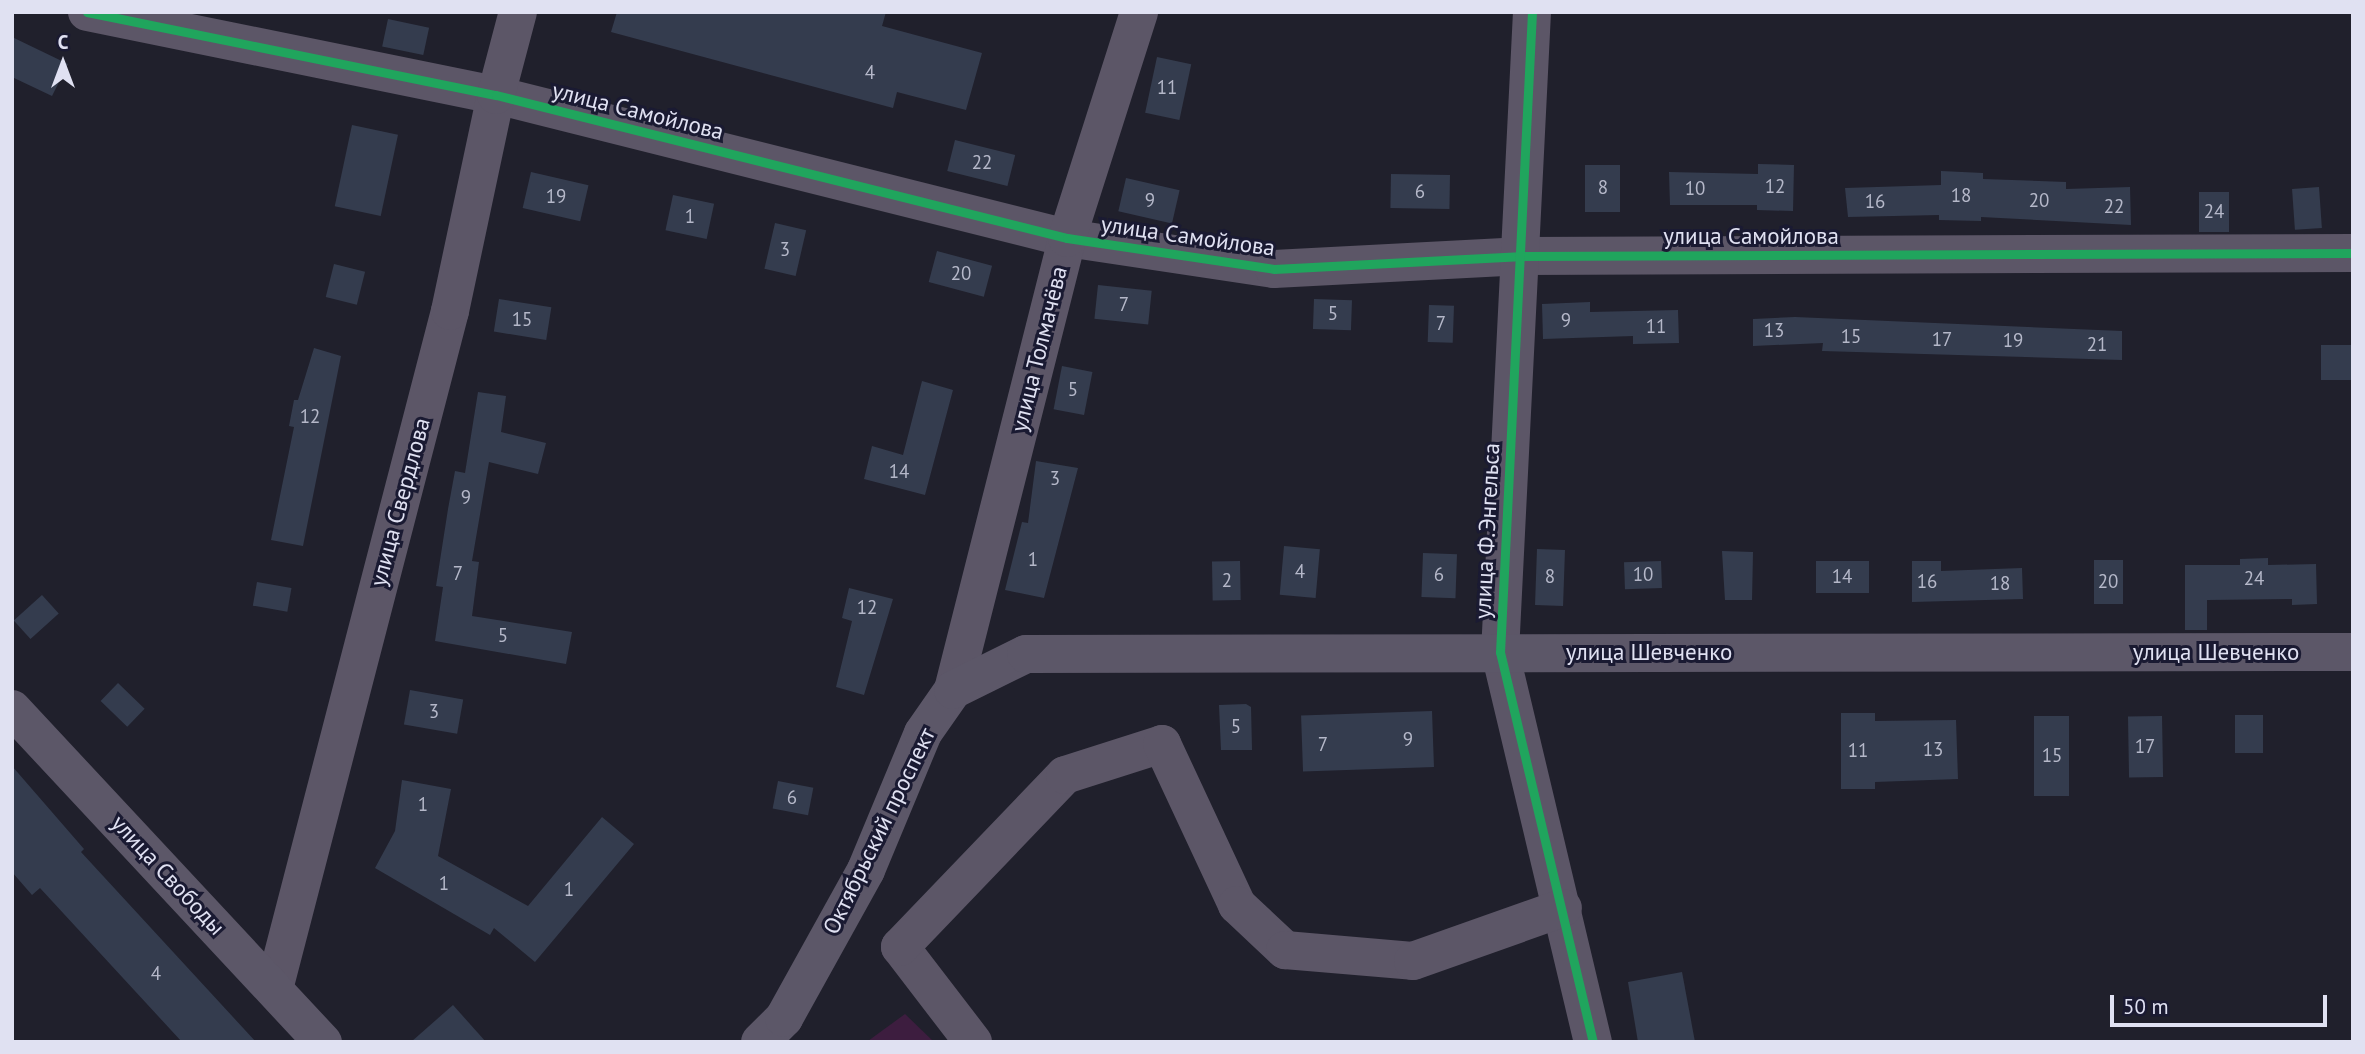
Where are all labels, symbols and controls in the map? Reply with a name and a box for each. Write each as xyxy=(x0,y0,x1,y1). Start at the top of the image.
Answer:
north arrow xyxy=(28,28,98,98)
text: С xyxy=(58,30,68,54)
house number: 4 xyxy=(865,62,875,84)
street label: улица Самойлова xyxy=(549,76,727,146)
house number: 11 xyxy=(1157,77,1177,99)
house number: 22 xyxy=(972,152,992,174)
house number: 12 xyxy=(1765,176,1785,198)
house number: 8 xyxy=(1598,177,1608,199)
house number: 10 xyxy=(1685,178,1705,200)
house number: 6 xyxy=(1415,181,1425,203)
house number: 18 xyxy=(1951,185,1971,207)
house number: 19 xyxy=(546,186,566,208)
house number: 9 xyxy=(1145,190,1155,212)
house number: 20 xyxy=(2029,190,2049,212)
house number: 16 xyxy=(1865,191,1885,213)
house number: 22 xyxy=(2104,196,2124,218)
house number: 24 xyxy=(2204,201,2224,223)
house number: 1 xyxy=(685,206,695,228)
street label: улица Самойлова xyxy=(1099,210,1277,262)
street label: улица Самойлова xyxy=(1663,222,1839,250)
house number: 3 xyxy=(780,239,790,261)
house number: 20 xyxy=(951,263,971,285)
street label: улица Толмачёва xyxy=(1005,263,1073,435)
house number: 7 xyxy=(1119,294,1129,316)
house number: 5 xyxy=(1328,303,1338,325)
house number: 15 xyxy=(512,309,532,331)
house number: 9 xyxy=(1561,310,1571,332)
house number: 7 xyxy=(1436,313,1446,335)
house number: 11 xyxy=(1646,316,1666,338)
house number: 13 xyxy=(1764,320,1784,342)
house number: 15 xyxy=(1841,326,1861,348)
house number: 17 xyxy=(1932,329,1952,351)
house number: 19 xyxy=(2003,330,2023,352)
house number: 21 xyxy=(2087,334,2107,356)
house number: 5 xyxy=(1068,379,1078,401)
house number: 12 xyxy=(300,406,320,428)
street label: улица Свердлова xyxy=(364,415,436,589)
street label: улица Ф.Энгельса xyxy=(1469,442,1505,620)
house number: 14 xyxy=(889,461,909,483)
house number: 3 xyxy=(1050,468,1060,490)
house number: 9 xyxy=(461,487,471,509)
house number: 1 xyxy=(1028,549,1038,571)
house number: 4 xyxy=(1295,561,1305,583)
house number: 7 xyxy=(453,563,463,585)
house number: 6 xyxy=(1434,564,1444,586)
house number: 10 xyxy=(1633,564,1653,586)
house number: 8 xyxy=(1545,566,1555,588)
house number: 14 xyxy=(1832,566,1852,588)
house number: 24 xyxy=(2244,568,2264,590)
house number: 2 xyxy=(1222,570,1232,592)
house number: 16 xyxy=(1917,571,1937,593)
house number: 20 xyxy=(2098,571,2118,593)
house number: 18 xyxy=(1990,573,2010,595)
house number: 12 xyxy=(857,597,877,619)
house number: 5 xyxy=(498,625,508,647)
street label: улица Шевченко xyxy=(1566,638,1732,666)
street label: улица Шевченко xyxy=(2133,638,2299,666)
house number: 3 xyxy=(429,701,439,723)
house number: 5 xyxy=(1231,716,1241,738)
street label: Октябрьский проспект xyxy=(817,723,941,939)
house number: 9 xyxy=(1403,729,1413,751)
house number: 7 xyxy=(1318,734,1328,756)
house number: 17 xyxy=(2135,736,2155,758)
house number: 13 xyxy=(1923,739,1943,761)
house number: 11 xyxy=(1848,740,1868,762)
house number: 15 xyxy=(2042,745,2062,767)
house number: 6 xyxy=(787,787,797,809)
house number: 1 xyxy=(418,794,428,816)
street label: улица Свободы xyxy=(105,809,231,941)
house number: 1 xyxy=(439,873,449,895)
house number: 1 xyxy=(564,879,574,901)
house number: 4 xyxy=(151,963,161,985)
scale bar xyxy=(2113,981,2330,1025)
text: 50 m xyxy=(2123,993,2169,1020)

